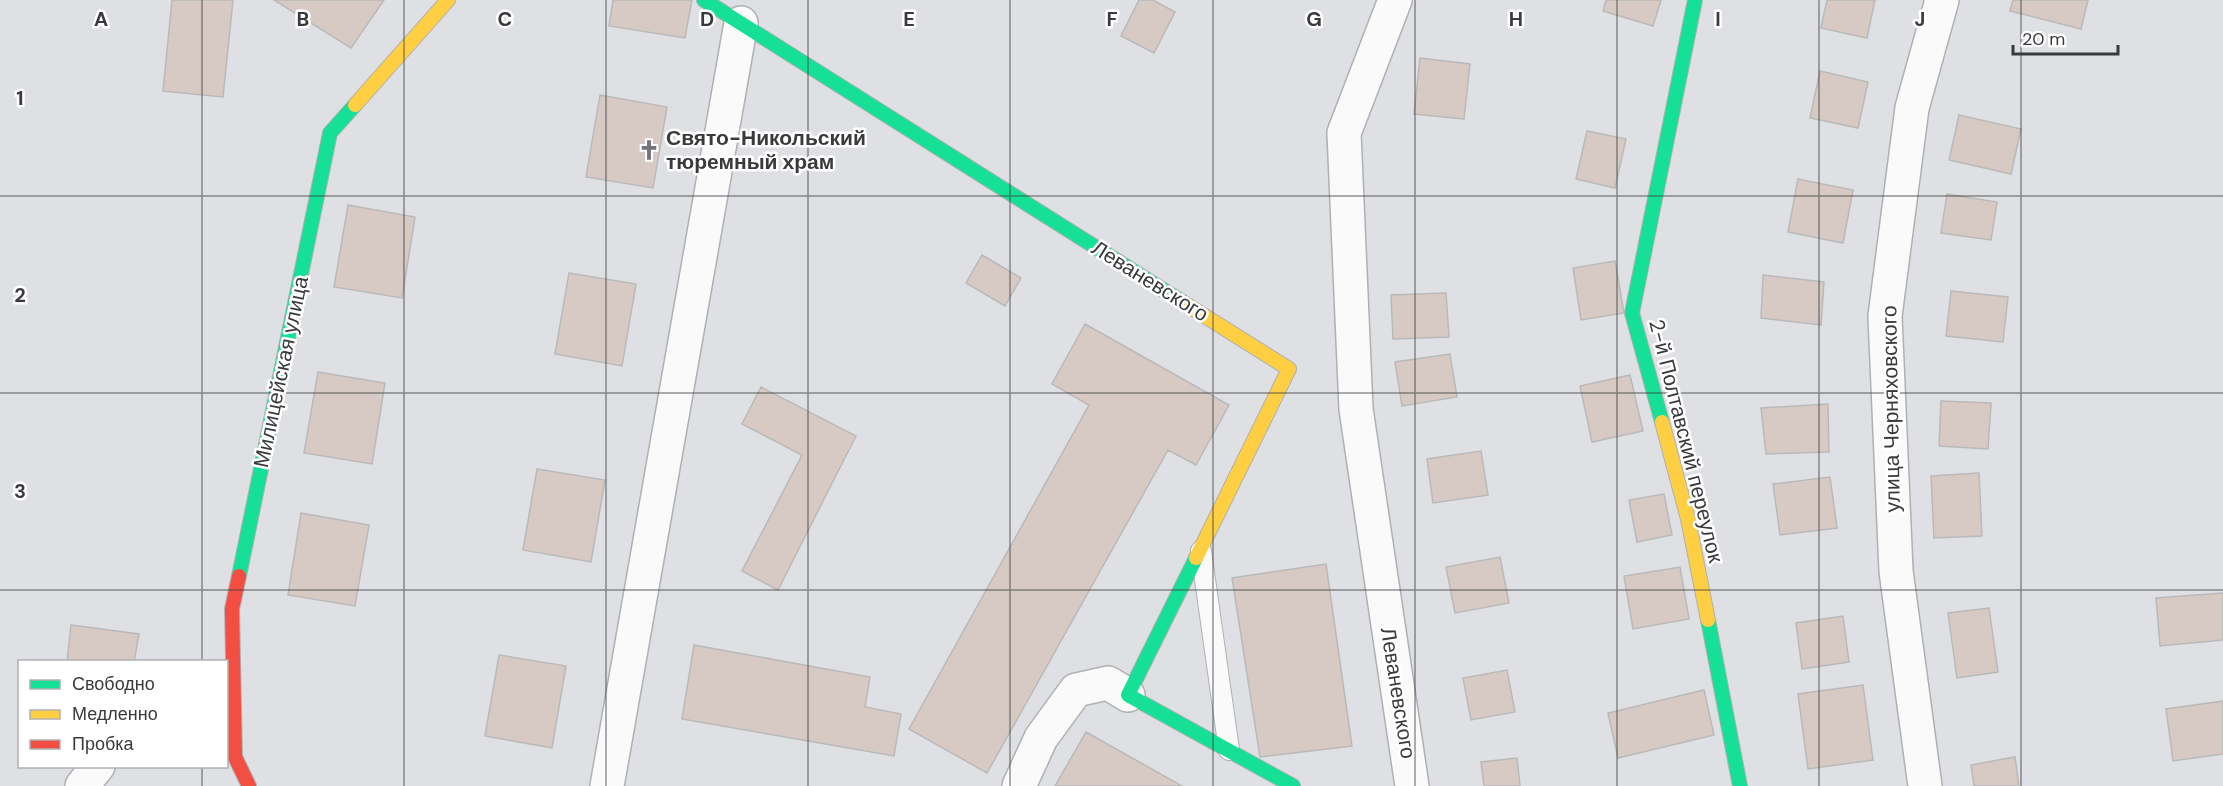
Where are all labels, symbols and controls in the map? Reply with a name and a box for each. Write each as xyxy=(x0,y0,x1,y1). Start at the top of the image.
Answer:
text: A xyxy=(94,6,108,32)
text: B xyxy=(297,6,309,32)
text: C xyxy=(498,6,512,32)
text: D xyxy=(700,6,714,32)
text: E xyxy=(903,6,915,32)
text: F xyxy=(1106,6,1118,32)
text: G xyxy=(1306,6,1322,32)
text: H xyxy=(1509,6,1523,32)
text: I xyxy=(1715,6,1721,32)
text: J xyxy=(1915,6,1925,32)
scale bar xyxy=(2013,18,2118,56)
text: 20 m xyxy=(2022,27,2065,51)
text: 1 xyxy=(16,85,24,111)
place label: Свято-Никольский тюремный храм xyxy=(666,124,866,176)
church icon: Свято-Никольский тюремный храм xyxy=(637,138,661,162)
street label: Леваневского xyxy=(1086,234,1214,328)
street label: Милицейская улица xyxy=(247,273,315,470)
text: 2 xyxy=(14,282,26,308)
street label: улица Черняховского xyxy=(1875,305,1907,513)
street label: 2-й Полтавский переулок xyxy=(1642,317,1730,566)
text: 3 xyxy=(14,478,26,504)
street label: Леваневского xyxy=(1374,625,1422,761)
legend xyxy=(18,660,228,768)
text: Свободно xyxy=(72,672,155,696)
text: Медленно xyxy=(72,702,158,726)
text: Пробка xyxy=(72,732,135,756)

